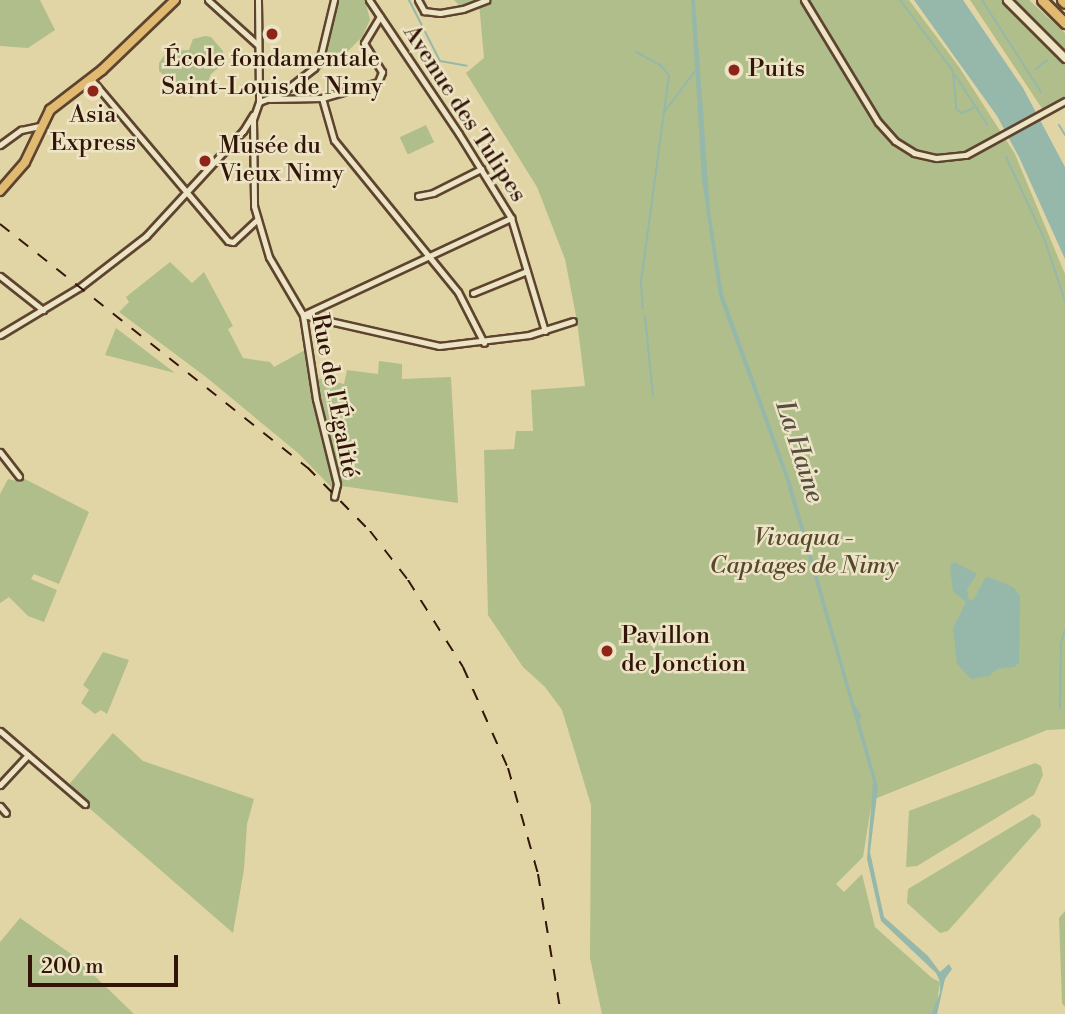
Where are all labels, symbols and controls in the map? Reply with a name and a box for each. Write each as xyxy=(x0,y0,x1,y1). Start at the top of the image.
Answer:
street label: Avenue des Tulipes xyxy=(396,20,532,208)
marker: École fondamentale Saint-Louis de Nimy xyxy=(264,26,280,42)
place label: École fondamentale Saint-Louis de Nimy xyxy=(161,46,383,102)
place label: Puits xyxy=(748,56,805,84)
marker: Puits xyxy=(726,62,742,78)
marker: Asia Express xyxy=(85,83,101,99)
place label: Asia Express xyxy=(50,102,136,158)
place label: Musée du Vieux Nimy xyxy=(219,133,344,189)
marker: Musée du Vieux Nimy xyxy=(197,153,213,169)
street label: Rue de l'Égalité xyxy=(304,311,364,481)
water label: La Haine xyxy=(768,397,830,507)
park label: Vivaqua - Captages de Nimy xyxy=(710,525,898,581)
place label: Pavillon de Jonction xyxy=(621,623,746,679)
marker: Pavillon de Jonction xyxy=(599,643,615,659)
scale bar xyxy=(32,940,182,984)
text: 200 m xyxy=(41,954,104,980)

